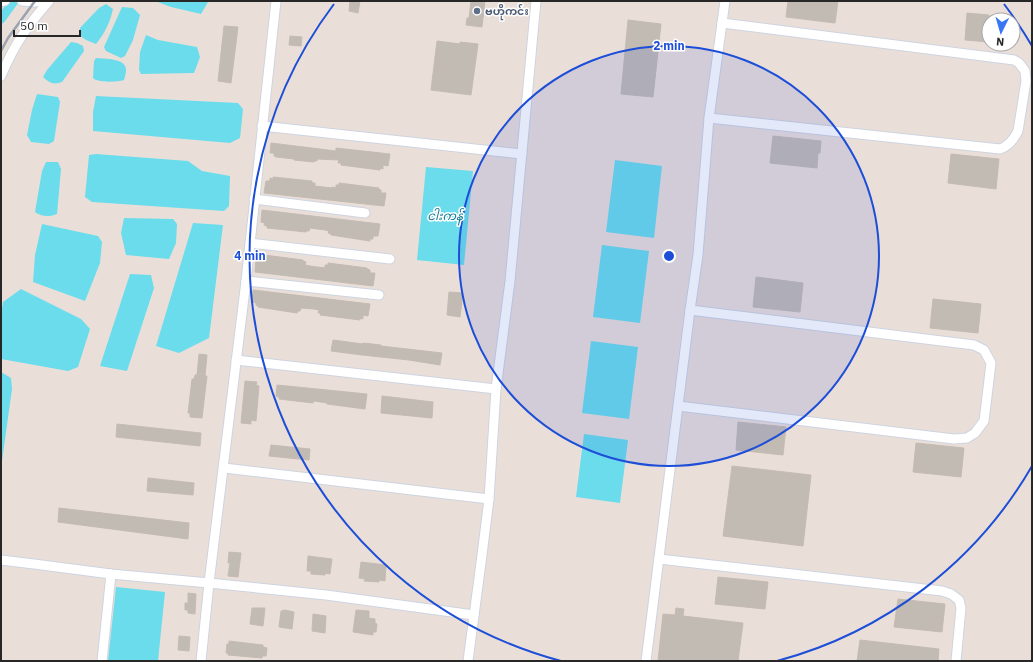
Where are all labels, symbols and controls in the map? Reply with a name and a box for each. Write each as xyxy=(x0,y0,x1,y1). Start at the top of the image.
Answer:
place label: ဗဟိုကင်း xyxy=(485,4,529,21)
marker: ဗဟိုကင်း xyxy=(472,6,482,16)
scale bar xyxy=(14,12,80,38)
north arrow xyxy=(981,12,1021,52)
text: 50 m xyxy=(20,18,48,33)
text: N xyxy=(996,35,1005,49)
text: 2 min xyxy=(653,38,685,53)
water label: ငါးကန် xyxy=(427,207,464,226)
text: 4 min xyxy=(234,248,266,263)
centre of rings xyxy=(662,249,676,263)

